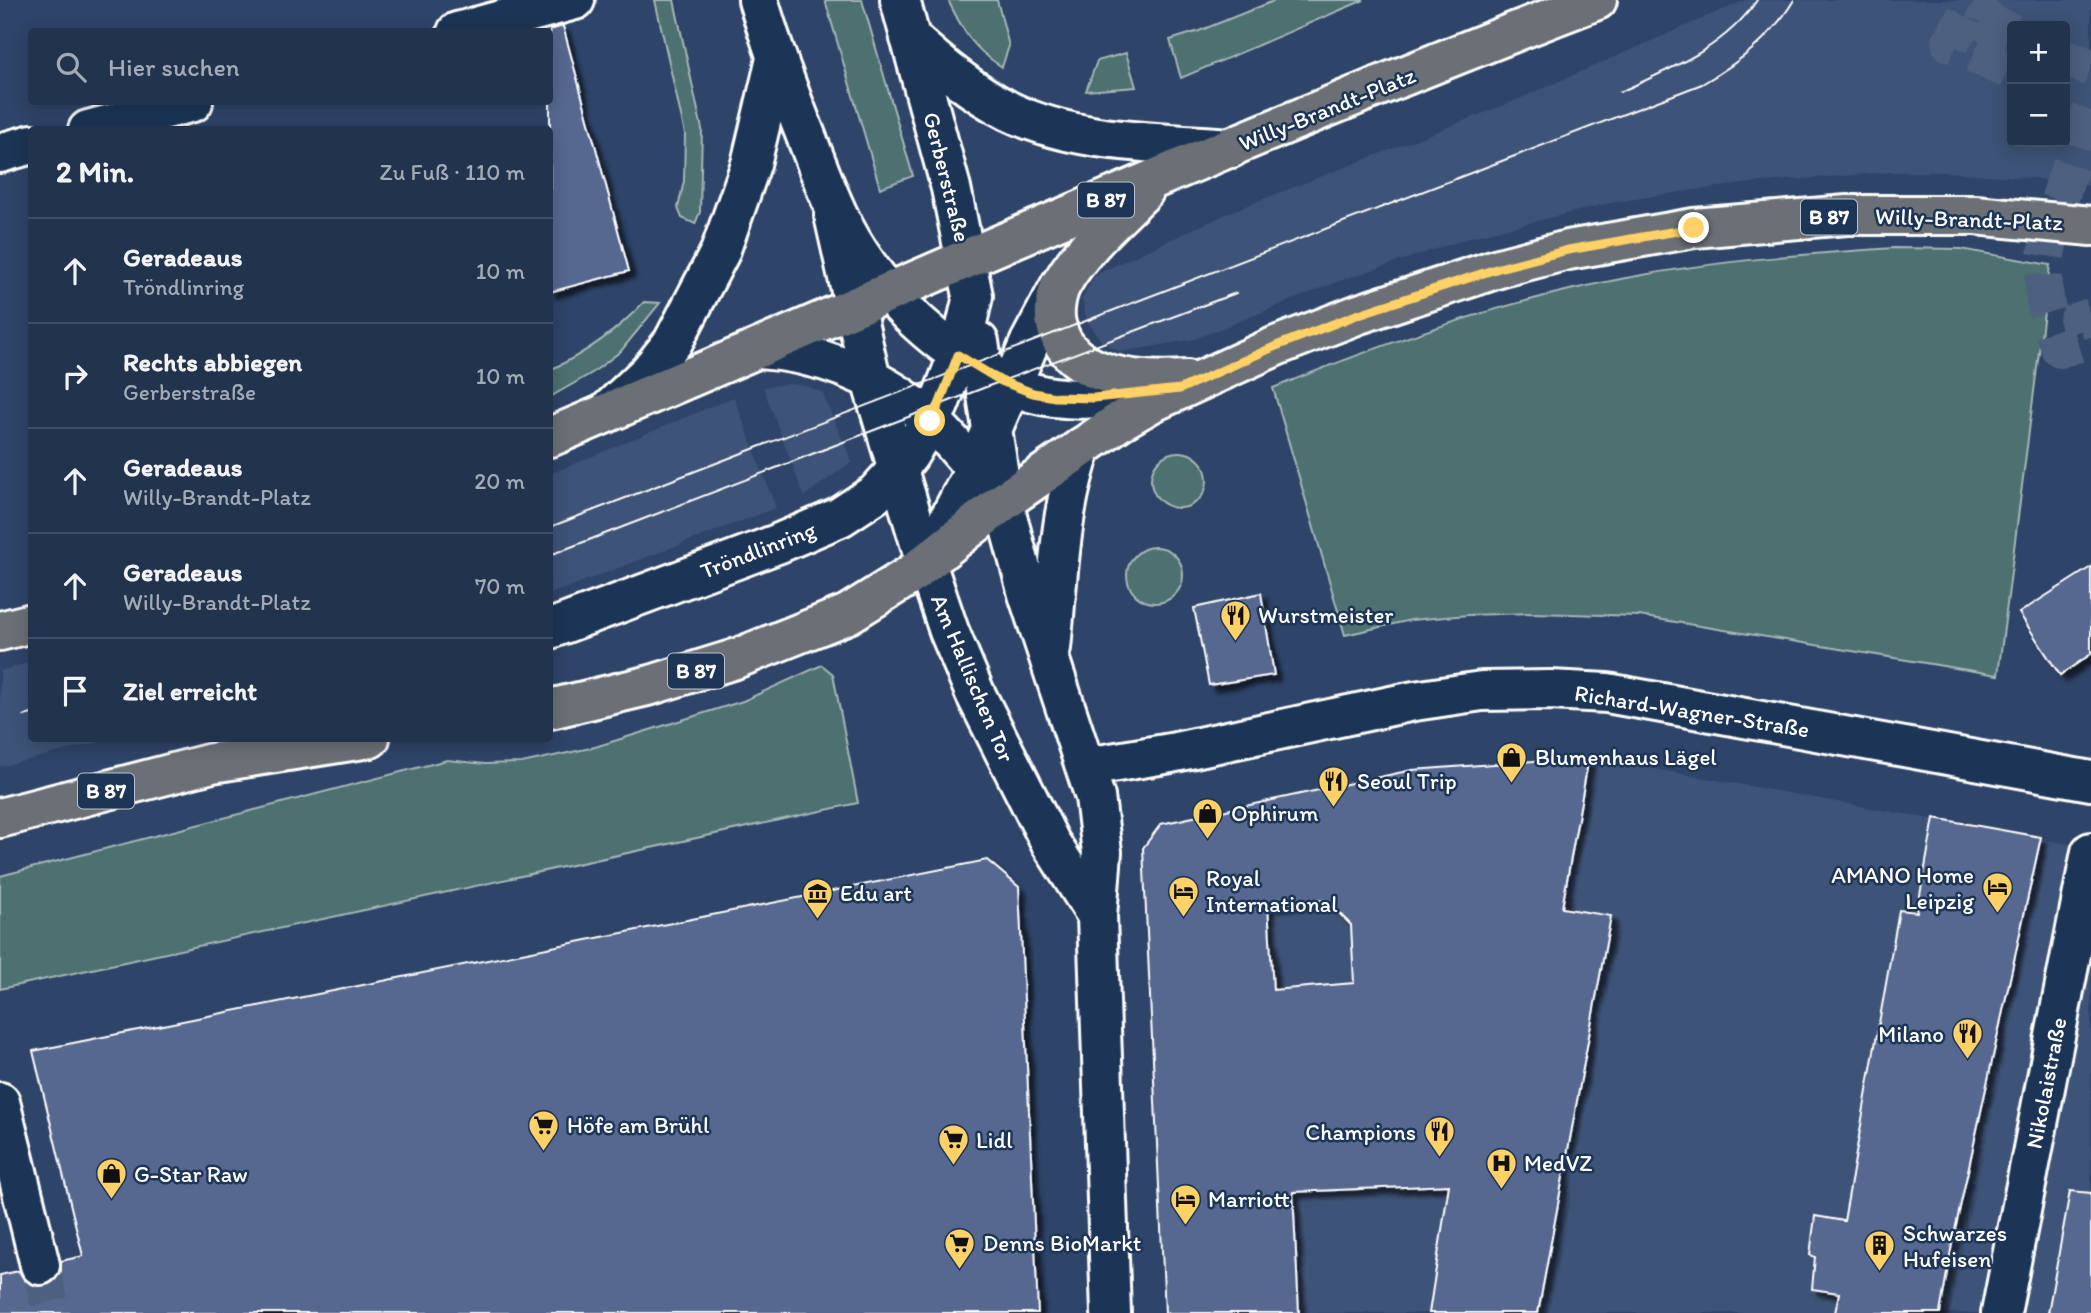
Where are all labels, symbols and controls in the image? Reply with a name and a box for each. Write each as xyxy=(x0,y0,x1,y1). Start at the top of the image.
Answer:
map controls xyxy=(2007,21,2070,147)
button: + xyxy=(2007,21,2070,84)
search box xyxy=(28,28,553,105)
icon: search xyxy=(52,48,90,86)
text: Hier suchen xyxy=(108,51,240,83)
street label: Willy-Brandt-Platz xyxy=(1235,61,1420,157)
button: − xyxy=(2007,84,2070,147)
street label: Gerberstraße xyxy=(917,109,977,245)
text: 2 Min. xyxy=(56,153,134,190)
text: Zu Fuß · 110 m xyxy=(380,158,525,186)
road number: B 87 xyxy=(1078,182,1134,218)
road number: B 87 xyxy=(1801,200,1857,234)
street label: Willy-Brandt-Platz xyxy=(1875,202,2064,236)
route end xyxy=(1678,212,1709,243)
text: Geradeaus xyxy=(123,241,242,273)
icon: ahead xyxy=(56,252,94,290)
text: 10 m xyxy=(476,257,525,285)
text: Tröndlinring xyxy=(123,273,244,301)
text: Rechts abbiegen xyxy=(123,346,302,378)
icon: right xyxy=(56,357,94,395)
text: 10 m xyxy=(476,362,525,390)
text: Gerberstraße xyxy=(123,378,256,406)
route start xyxy=(914,405,945,436)
text: Geradeaus xyxy=(123,451,242,483)
icon: ahead xyxy=(56,462,94,500)
text: 20 m xyxy=(474,467,525,495)
text: Willy-Brandt-Platz xyxy=(123,483,311,511)
street label: Tröndlinring xyxy=(696,515,820,585)
text: Geradeaus xyxy=(123,556,242,588)
icon: ahead xyxy=(56,567,94,605)
text: 70 m xyxy=(475,572,525,600)
text: Willy-Brandt-Platz xyxy=(123,588,311,616)
street label: Am Hallischen Tor xyxy=(925,590,1021,766)
restaurant icon: Wurstmeister xyxy=(1218,598,1252,642)
place label: Wurstmeister xyxy=(1258,601,1394,629)
road number: B 87 xyxy=(668,654,724,688)
icon: arrive xyxy=(56,672,94,710)
text: Ziel erreicht xyxy=(123,675,257,707)
street label: Richard-Wagner-Straße xyxy=(1573,679,1811,743)
shop icon: Blumenhaus Lägel xyxy=(1495,740,1529,784)
place label: Blumenhaus Lägel xyxy=(1535,743,1717,771)
restaurant icon: Seoul Trip xyxy=(1317,764,1351,808)
place label: Seoul Trip xyxy=(1357,767,1457,795)
road number: B 87 xyxy=(78,774,134,808)
shop icon: Ophirum xyxy=(1191,796,1225,840)
place label: Ophirum xyxy=(1231,799,1319,827)
place label: AMANO Home Leipzig xyxy=(1831,861,1974,915)
place label: Royal International xyxy=(1206,864,1338,918)
hotel icon: AMANO Home Leipzig xyxy=(1980,871,2014,915)
hotel icon: Royal International xyxy=(1166,874,1200,918)
museum icon: Edu art xyxy=(800,876,834,920)
place label: Edu art xyxy=(840,879,912,907)
street label: Nikolaistraße xyxy=(2020,1015,2072,1151)
restaurant icon: Milano xyxy=(1950,1017,1984,1061)
place label: Milano xyxy=(1878,1020,1944,1048)
supermarket icon: Höfe am Brühl xyxy=(527,1108,561,1152)
place label: Höfe am Brühl xyxy=(567,1111,710,1139)
restaurant icon: Champions xyxy=(1422,1115,1456,1159)
place label: Champions xyxy=(1305,1118,1416,1146)
supermarket icon: Lidl xyxy=(936,1123,970,1167)
place label: Lidl xyxy=(976,1126,1013,1154)
hospital icon: MedVZ xyxy=(1484,1146,1518,1190)
place label: MedVZ xyxy=(1524,1149,1592,1177)
shop icon: G-Star Raw xyxy=(94,1157,128,1201)
place label: G-Star Raw xyxy=(134,1160,248,1188)
hotel icon: Marriott xyxy=(1168,1182,1202,1226)
place label: Marriott xyxy=(1208,1185,1290,1213)
place label: Schwarzes Hufeisen xyxy=(1903,1219,2007,1273)
supermarket icon: Denns BioMarkt xyxy=(943,1226,977,1270)
place label: Denns BioMarkt xyxy=(983,1229,1142,1257)
building icon: Schwarzes Hufeisen xyxy=(1863,1229,1897,1273)

